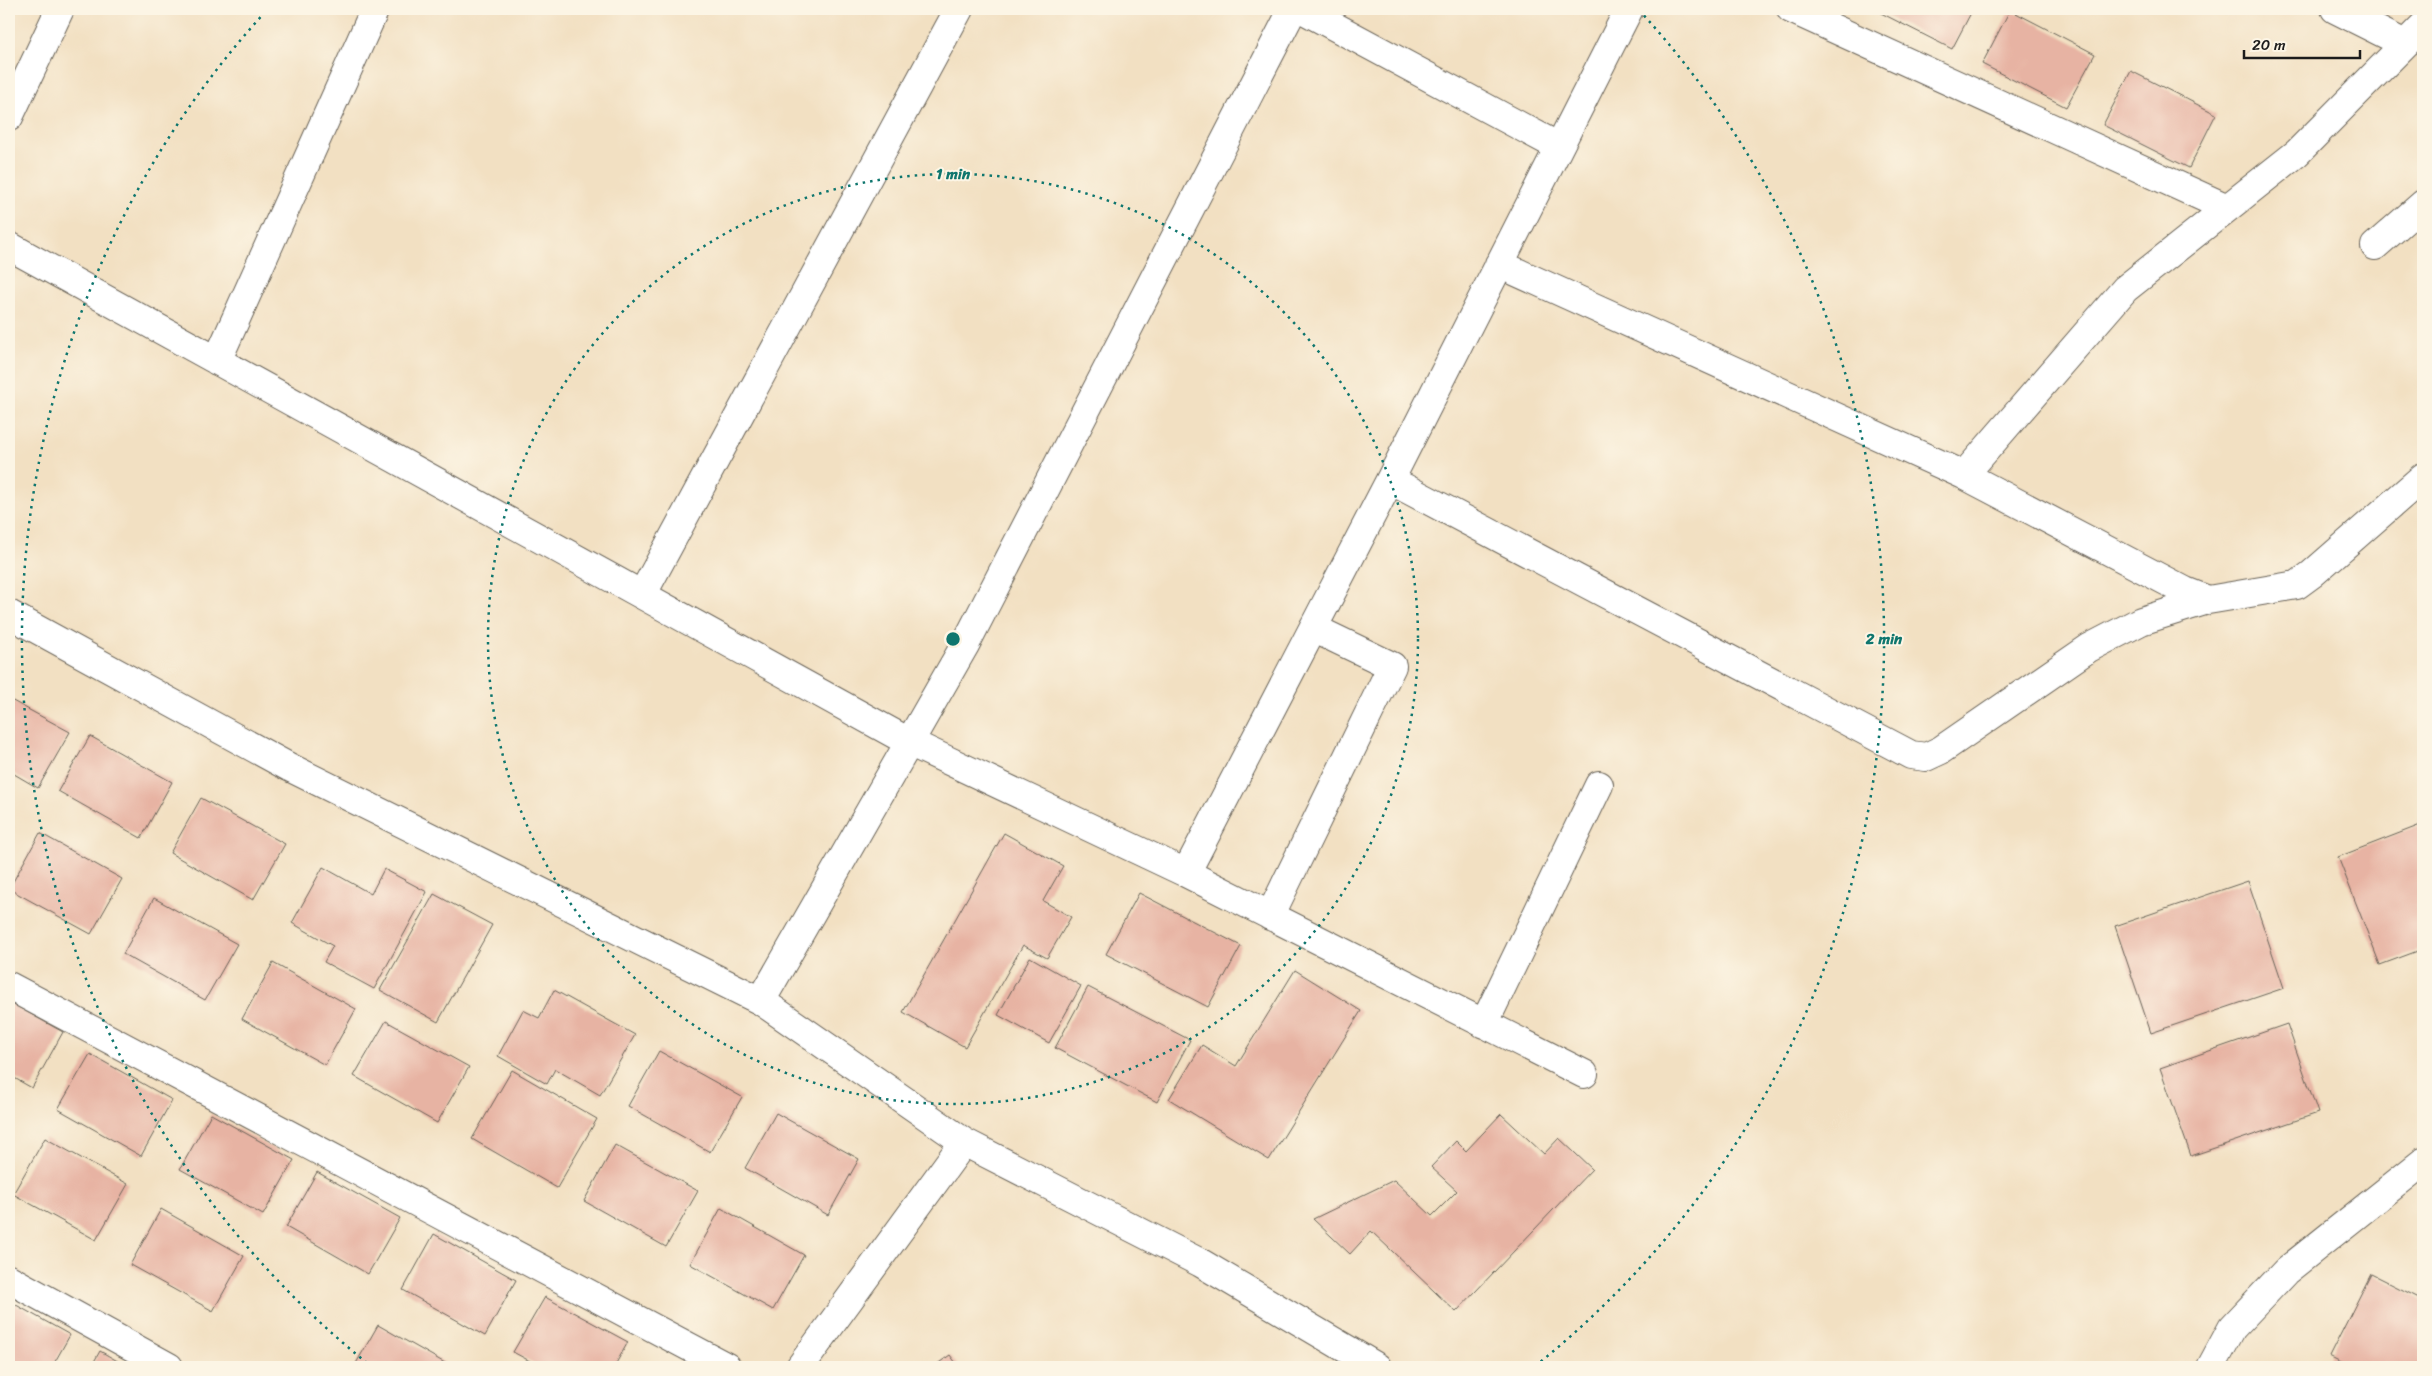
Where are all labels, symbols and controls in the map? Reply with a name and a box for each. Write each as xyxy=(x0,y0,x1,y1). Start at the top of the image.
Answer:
scale bar xyxy=(2244,28,2361,60)
text: 20 m xyxy=(2252,32,2286,58)
text: 1 min xyxy=(936,161,971,187)
text: 2 min xyxy=(1865,626,1903,652)
centre of rings xyxy=(944,630,962,648)

